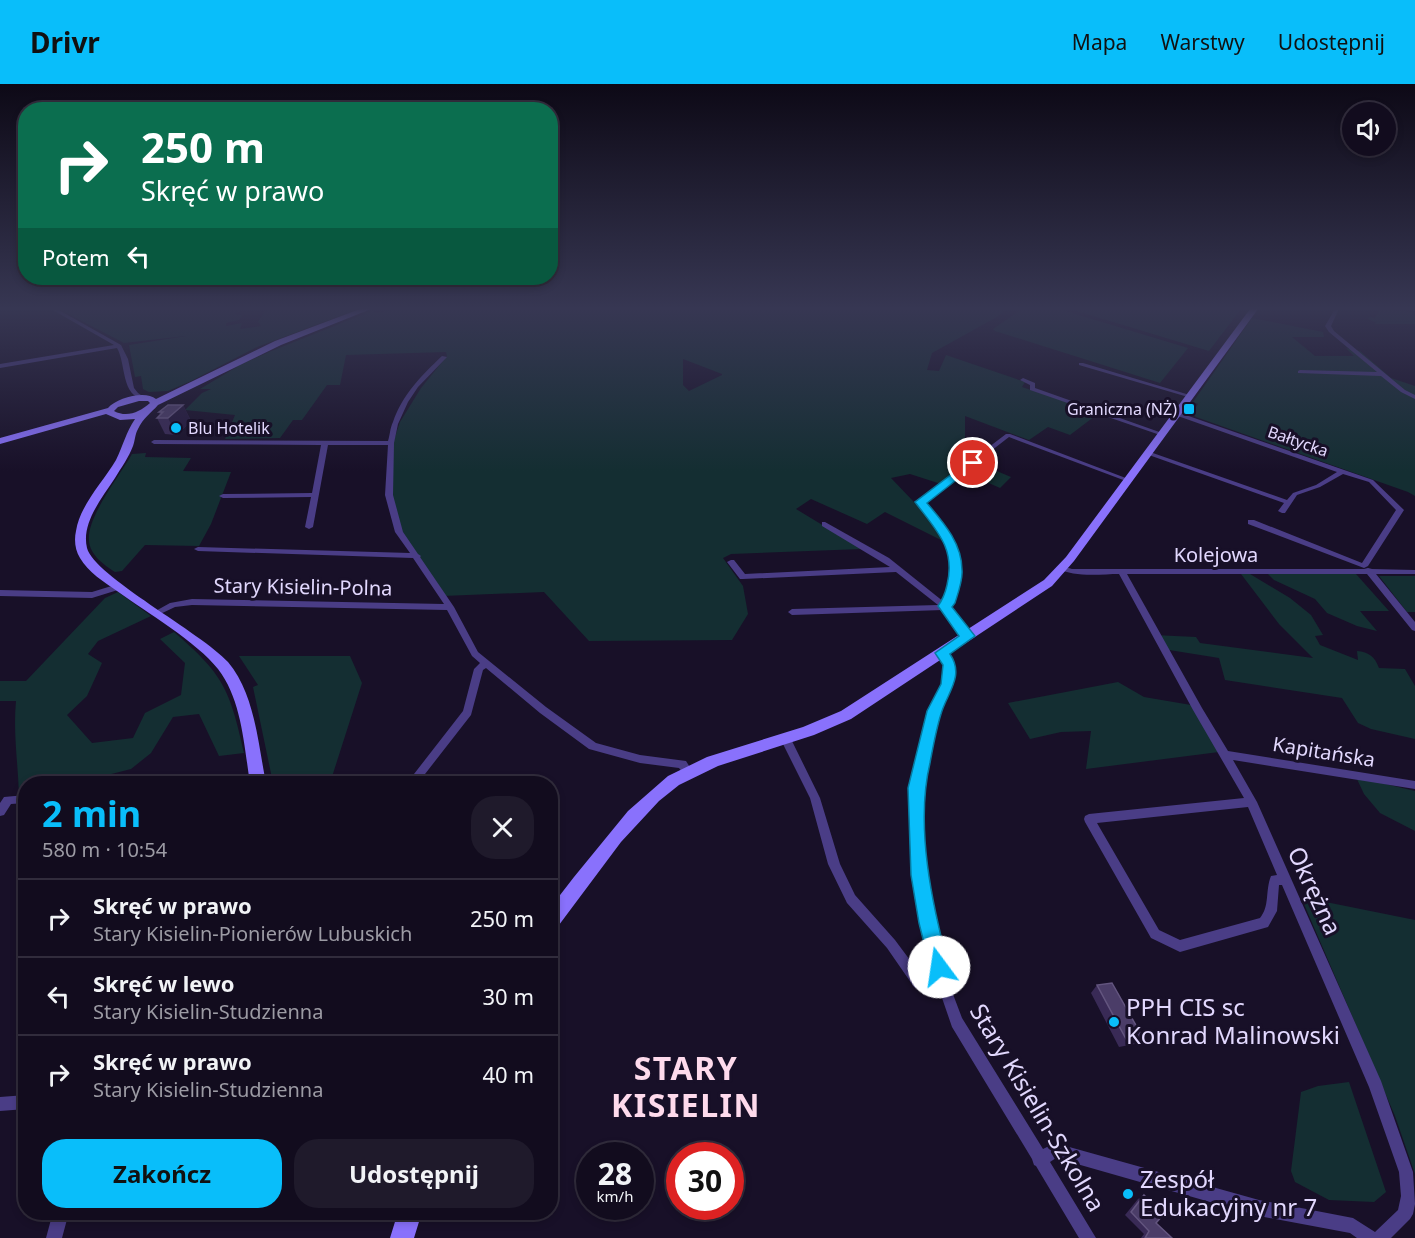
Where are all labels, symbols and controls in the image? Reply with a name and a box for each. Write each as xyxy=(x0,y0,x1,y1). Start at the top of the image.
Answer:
text: Drivr xyxy=(30,23,100,61)
text: Mapa xyxy=(1072,28,1127,56)
text: Warstwy xyxy=(1160,28,1245,56)
text: Udostępnij xyxy=(1278,28,1385,56)
map controls xyxy=(1342,102,1396,156)
button: sound xyxy=(1342,102,1396,156)
text: 250 m xyxy=(141,118,265,175)
icon: right xyxy=(42,126,120,204)
text: Skręć w prawo xyxy=(141,172,324,209)
icon: left xyxy=(122,240,155,273)
text: Potem xyxy=(42,242,110,272)
place label: Graniczna (NŻ) xyxy=(1067,398,1177,420)
marker: Graniczna (NŻ) xyxy=(1182,402,1196,416)
place label: Blu Hotelik xyxy=(188,417,270,439)
street label: Bałtycka xyxy=(1265,420,1331,462)
marker: Blu Hotelik xyxy=(169,421,183,435)
pin xyxy=(947,437,998,488)
icon: arrive xyxy=(956,446,989,479)
street label: Kolejowa xyxy=(1174,541,1258,568)
street label: Stary Kisielin-Polna xyxy=(213,571,393,602)
street label: Kapitańska xyxy=(1271,730,1377,773)
text: 2 min xyxy=(42,789,141,838)
button: close xyxy=(471,796,534,859)
text: 580 m · 10:54 xyxy=(42,836,167,863)
street label: Okrężna xyxy=(1281,841,1350,940)
text: Skręć w prawo xyxy=(93,890,252,920)
icon: right xyxy=(42,902,75,935)
text: 250 m xyxy=(470,903,534,933)
text: Stary Kisielin-Pionierów Lubuskich xyxy=(93,920,412,947)
position arrow xyxy=(907,935,971,999)
text: Skręć w lewo xyxy=(93,968,235,998)
icon: left xyxy=(42,980,75,1013)
text: 30 m xyxy=(483,981,534,1011)
place label: PPH CIS sc Konrad Malinowski xyxy=(1126,990,1340,1051)
street label: Stary Kisielin-Szkolna xyxy=(963,997,1114,1217)
text: Stary Kisielin-Studzienna xyxy=(93,998,323,1025)
marker: PPH CIS sc Konrad Malinowski xyxy=(1107,1015,1121,1029)
text: Skręć w prawo xyxy=(93,1046,252,1076)
district label: STARY KISIELIN xyxy=(611,1046,761,1126)
icon: right xyxy=(42,1058,75,1091)
text: 40 m xyxy=(483,1059,534,1089)
text: Stary Kisielin-Studzienna xyxy=(93,1076,323,1103)
button: Zakończ xyxy=(42,1139,282,1208)
button: Udostępnij xyxy=(294,1139,534,1208)
speed limit sign: 30 xyxy=(666,1142,744,1220)
text: 28 xyxy=(598,1153,632,1194)
place label: Zespół Edukacyjny nr 7 xyxy=(1140,1162,1317,1223)
text: km/h xyxy=(597,1186,633,1206)
marker: Zespół Edukacyjny nr 7 xyxy=(1121,1187,1135,1201)

